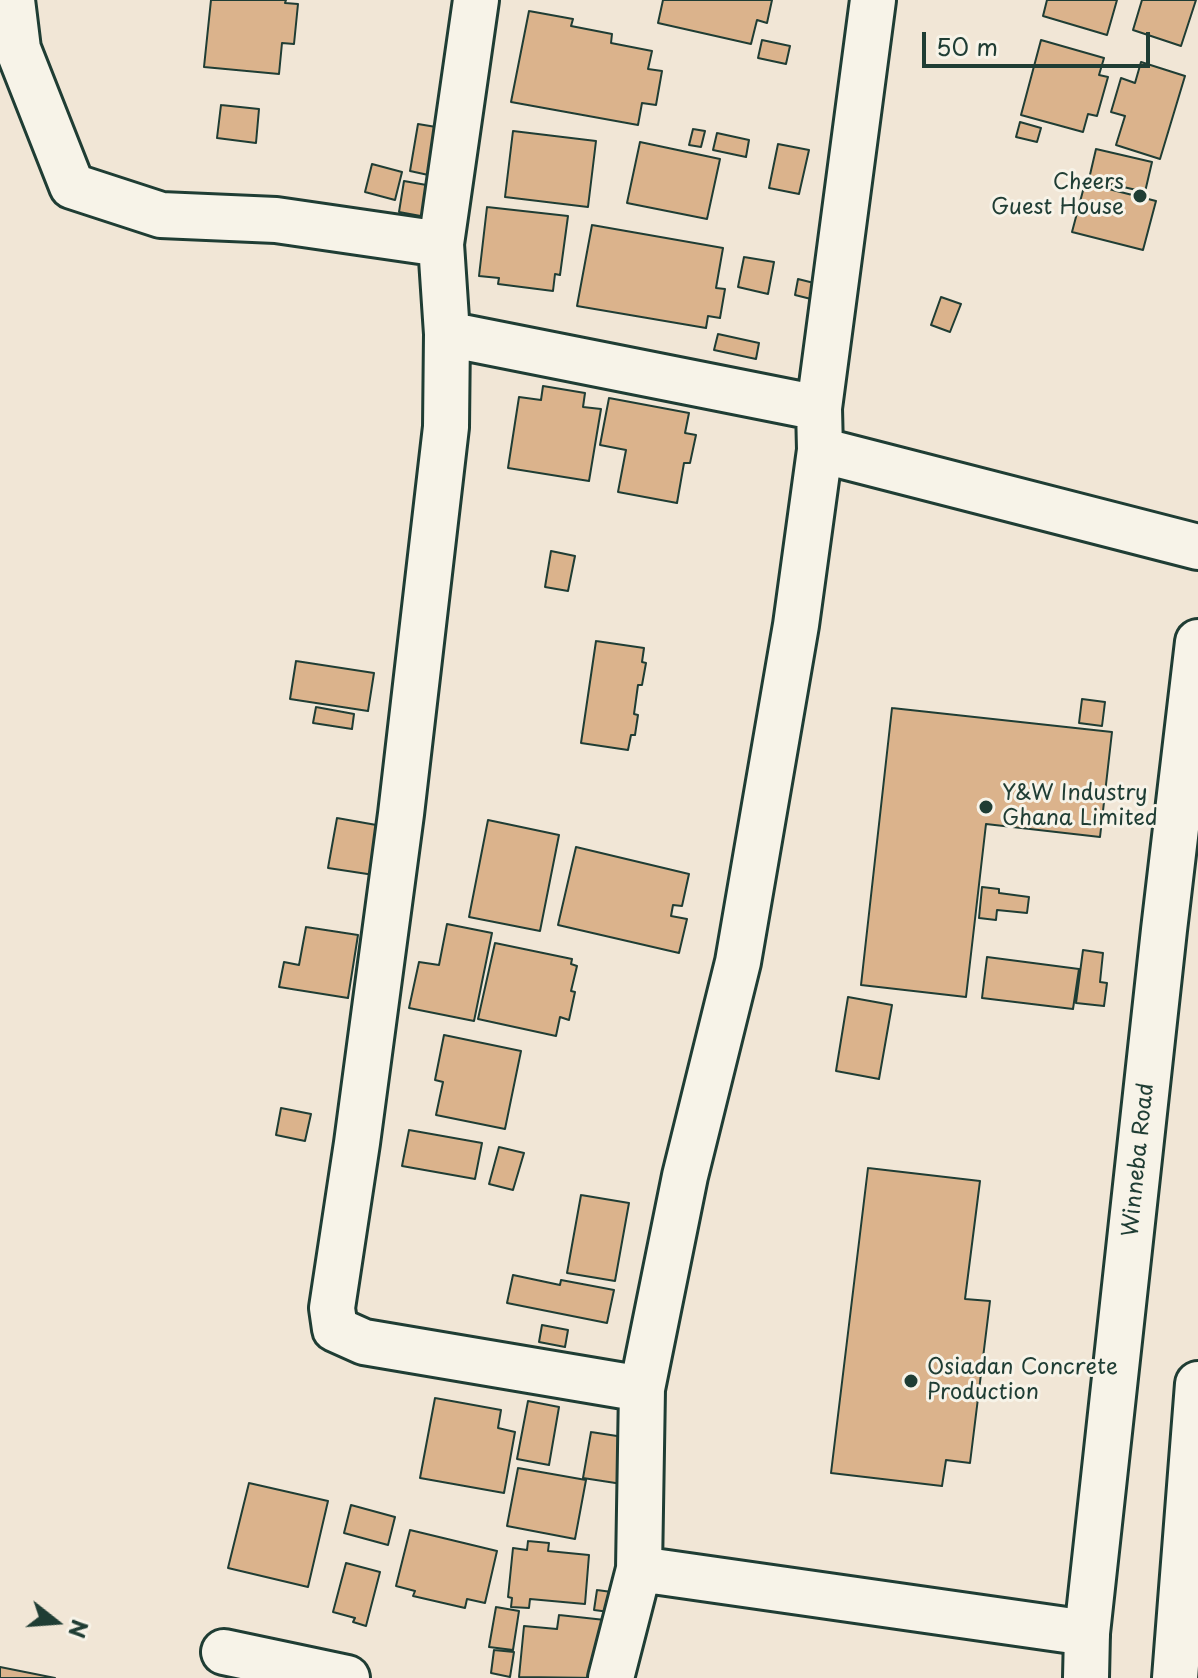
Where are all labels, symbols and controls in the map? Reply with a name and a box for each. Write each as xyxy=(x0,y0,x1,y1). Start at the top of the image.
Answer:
scale bar xyxy=(926,16,1154,66)
text: 50 m xyxy=(936,28,998,64)
place label: Cheers Guest House xyxy=(991,170,1124,222)
marker: Cheers Guest House xyxy=(1131,187,1149,205)
place label: Y&W Industry Ghana Limited xyxy=(1002,781,1158,832)
marker: Y&W Industry Ghana Limited xyxy=(977,798,995,816)
street label: Winneba Road xyxy=(1118,1082,1160,1238)
place label: Osiadan Concrete Production xyxy=(927,1355,1118,1406)
marker: Osiadan Concrete Production xyxy=(902,1372,920,1390)
north arrow xyxy=(16,1582,96,1662)
text: N xyxy=(61,1616,98,1642)

